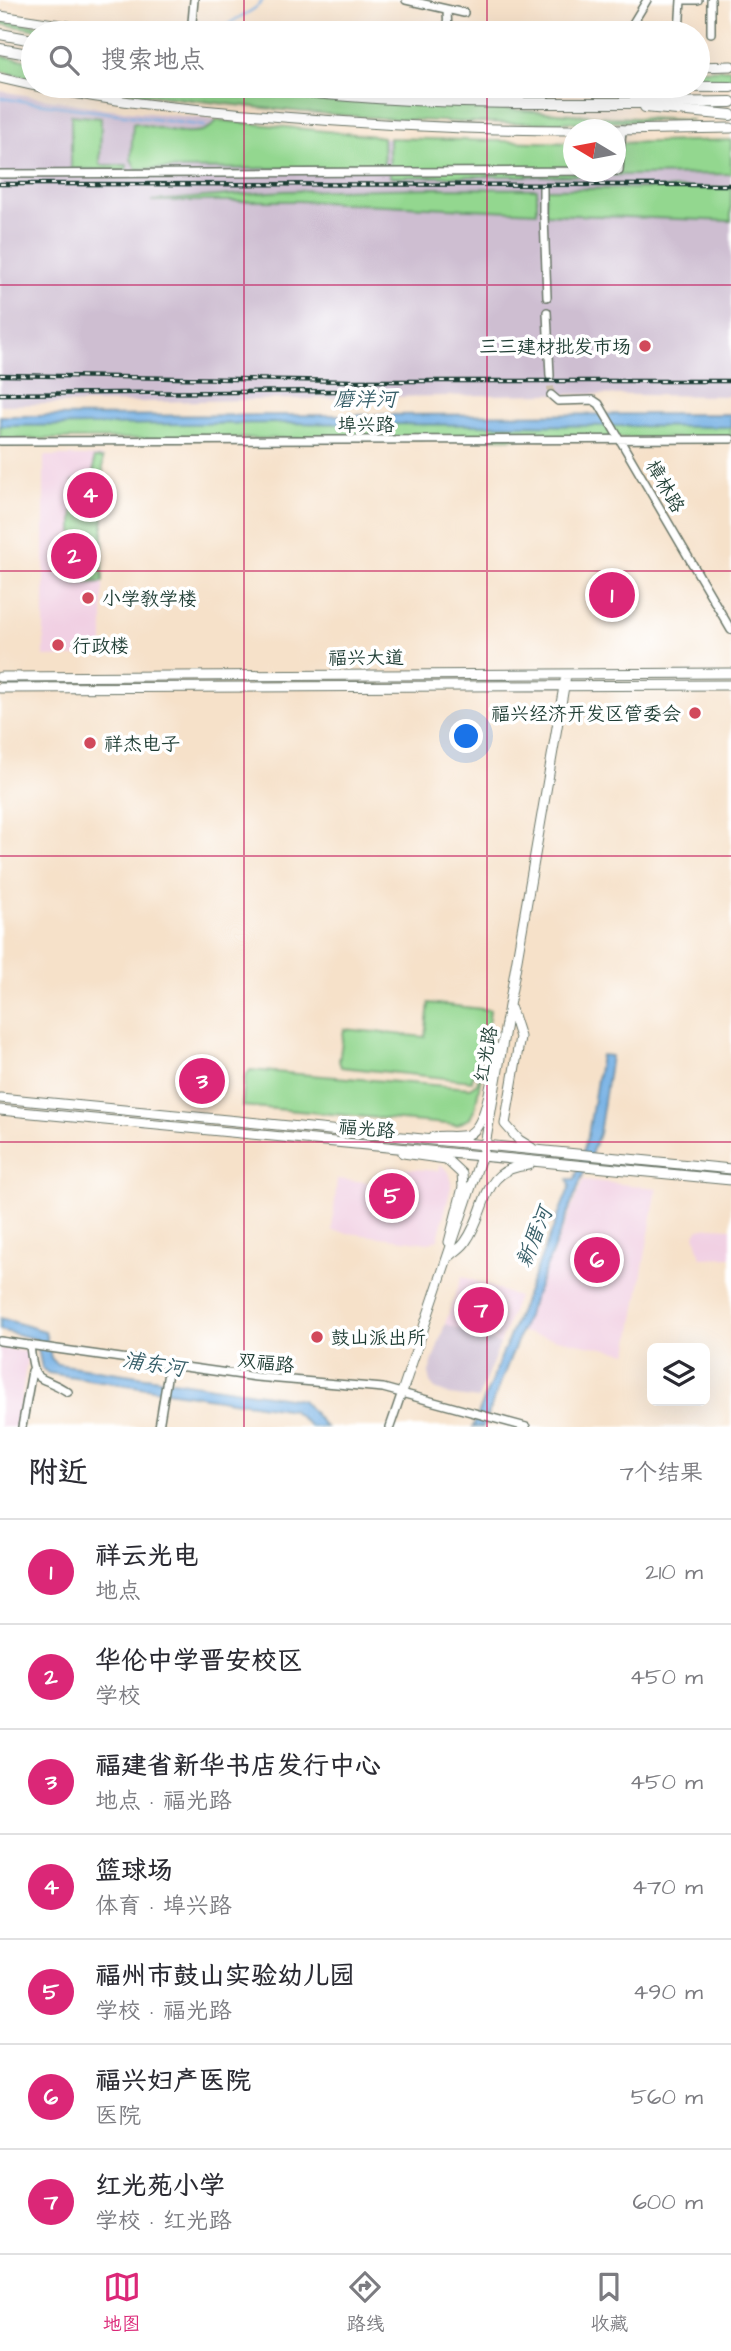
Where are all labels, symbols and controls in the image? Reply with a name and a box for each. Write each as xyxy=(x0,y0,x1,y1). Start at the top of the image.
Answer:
search box xyxy=(21,21,710,98)
icon: search xyxy=(45,41,83,79)
text: 搜索地点 xyxy=(101,42,205,78)
north arrow xyxy=(563,119,626,182)
place label: 三三建材批发市场 xyxy=(479,334,631,361)
marker: 三三建材批发市场 xyxy=(637,338,653,354)
water label: 磨洋河 xyxy=(334,385,399,414)
street label: 埠兴路 xyxy=(337,412,395,439)
street label: 樟林路 xyxy=(639,455,691,518)
pin: 4 xyxy=(67,469,113,521)
pin: 2 xyxy=(51,530,97,582)
pin: 1 xyxy=(589,569,635,621)
place label: 小学教学楼 xyxy=(102,586,197,613)
marker: 小学教学楼 xyxy=(80,590,96,606)
place label: 行政楼 xyxy=(72,633,129,660)
marker: 行政楼 xyxy=(50,637,66,653)
street label: 福兴大道 xyxy=(328,645,404,672)
place label: 福兴经济开发区管委会 xyxy=(491,701,681,728)
marker: 福兴经济开发区管委会 xyxy=(687,705,703,721)
your location xyxy=(449,719,483,753)
place label: 祥杰电子 xyxy=(104,731,180,758)
marker: 祥杰电子 xyxy=(82,735,98,751)
street label: 红光路 xyxy=(468,1024,505,1085)
pin: 3 xyxy=(179,1055,225,1107)
street label: 福光路 xyxy=(337,1114,396,1145)
pin: 5 xyxy=(369,1170,415,1222)
water label: 新厝河 xyxy=(509,1200,561,1272)
pin: 6 xyxy=(574,1234,620,1286)
pin: 7 xyxy=(458,1284,504,1336)
place label: 鼓山派出所 xyxy=(331,1325,426,1352)
marker: 鼓山派出所 xyxy=(309,1329,325,1345)
map controls xyxy=(647,1343,710,1406)
button: layers xyxy=(647,1343,710,1406)
water label: 浦东河 xyxy=(121,1345,190,1384)
street label: 双福路 xyxy=(236,1347,296,1380)
text: 附近 xyxy=(28,1452,88,1494)
text: 7个结果 xyxy=(620,1457,703,1489)
text: 祥云光电 xyxy=(95,1538,199,1574)
text: 1 xyxy=(50,1556,52,1588)
text: 210 m xyxy=(645,1556,703,1588)
text: 地点 xyxy=(95,1575,141,1607)
text: 华伦中学晋安校区 xyxy=(95,1643,303,1679)
text: 2 xyxy=(44,1661,58,1693)
text: 450 m xyxy=(629,1661,703,1693)
text: 学校 xyxy=(95,1680,141,1712)
text: 福建省新华书店发行中心 xyxy=(95,1748,381,1784)
text: 3 xyxy=(45,1766,57,1798)
text: 450 m xyxy=(629,1766,703,1798)
text: 地点 · 福光路 xyxy=(95,1785,232,1817)
text: 篮球场 xyxy=(95,1853,173,1889)
text: 4 xyxy=(43,1871,59,1903)
text: 470 m xyxy=(632,1871,703,1903)
text: 体育 · 埠兴路 xyxy=(95,1890,232,1922)
text: 福州市鼓山实验幼儿园 xyxy=(95,1958,355,1994)
text: 5 xyxy=(43,1976,59,2008)
text: 490 m xyxy=(633,1976,703,2008)
text: 学校 · 福光路 xyxy=(95,1995,232,2027)
text: 福兴妇产医院 xyxy=(95,2063,251,2099)
text: 6 xyxy=(44,2081,58,2113)
text: 560 m xyxy=(631,2081,703,2113)
text: 医院 xyxy=(95,2100,141,2132)
text: 红光苑小学 xyxy=(95,2168,225,2204)
text: 7 xyxy=(44,2186,58,2218)
text: 600 m xyxy=(632,2186,703,2218)
text: 学校 · 红光路 xyxy=(95,2205,232,2237)
tab: 地图 xyxy=(103,2268,141,2338)
tab: 路线 xyxy=(346,2268,384,2338)
tab: 收藏 xyxy=(590,2268,628,2338)

